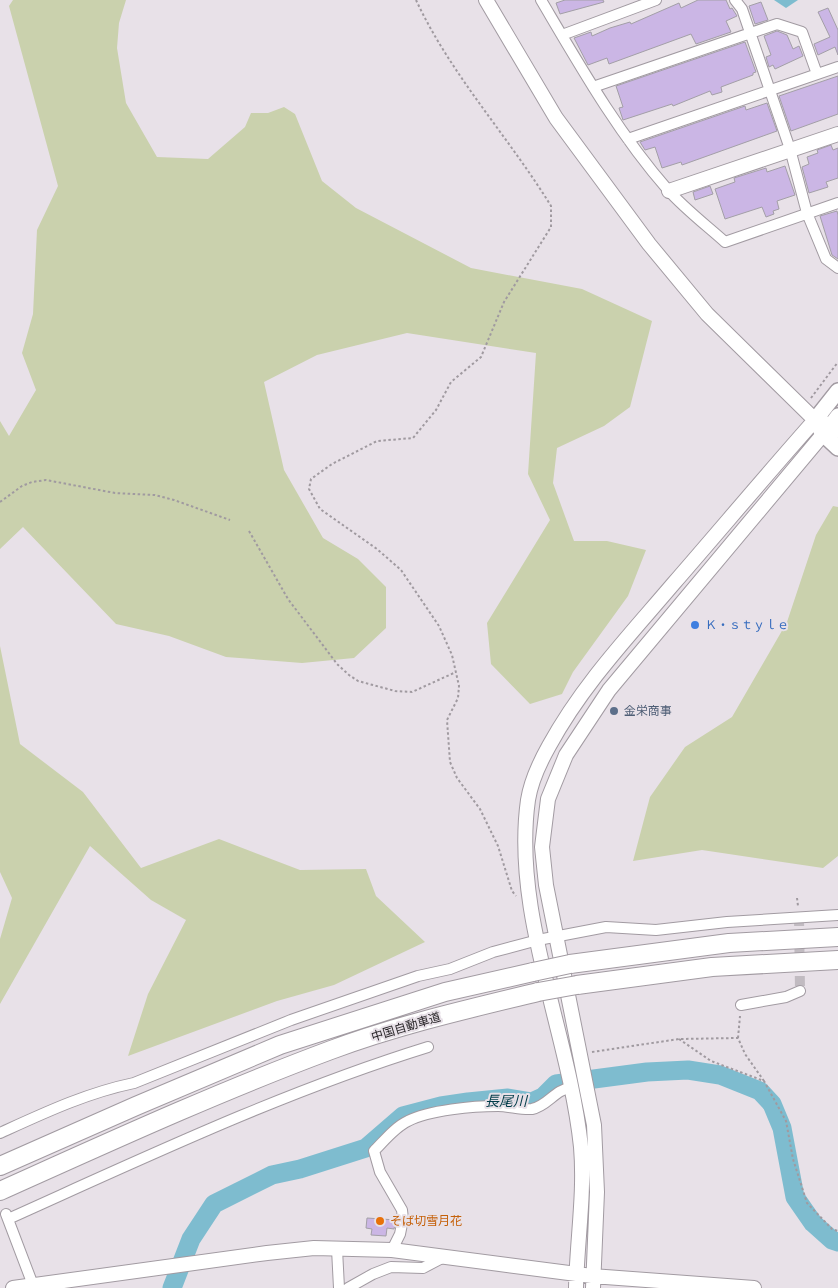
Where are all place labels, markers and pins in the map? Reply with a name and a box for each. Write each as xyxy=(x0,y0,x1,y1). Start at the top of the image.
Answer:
place label: Ｋ・ｓｔｙｌｅ xyxy=(705,618,789,633)
marker: Ｋ・ｓｔｙｌｅ xyxy=(689,619,701,631)
place label: 金栄商事 xyxy=(624,704,672,719)
marker: 金栄商事 xyxy=(608,705,620,717)
place label: そば切雪月花 xyxy=(390,1214,462,1229)
marker: そば切雪月花 xyxy=(374,1215,386,1227)

